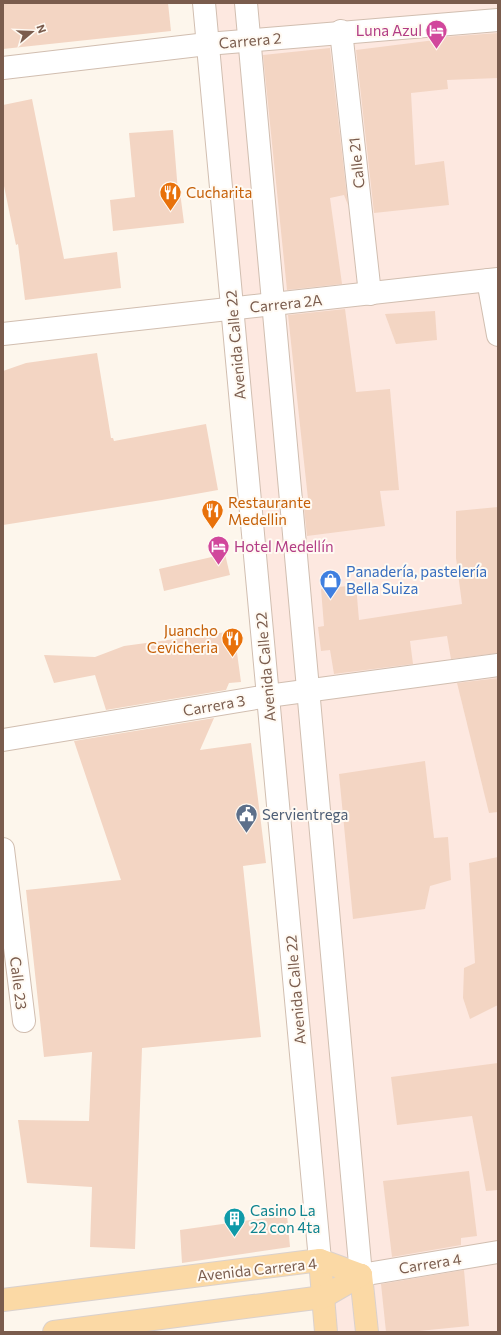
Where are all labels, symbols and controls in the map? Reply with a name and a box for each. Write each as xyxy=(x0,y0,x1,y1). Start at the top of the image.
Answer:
north arrow xyxy=(12,12,52,52)
hotel icon: Luna Azul xyxy=(424,17,450,50)
place label: Luna Azul xyxy=(356,21,422,39)
text: N xyxy=(34,23,49,35)
street label: Carrera 2 xyxy=(218,28,282,52)
street label: Calle 21 xyxy=(344,137,368,189)
restaurant icon: Cucharita xyxy=(157,179,183,212)
place label: Cucharita xyxy=(186,183,252,201)
street label: Avenida Calle 22 xyxy=(221,289,249,401)
street label: Carrera 2A xyxy=(249,290,323,316)
place label: Restaurante Medellin xyxy=(228,493,311,528)
restaurant icon: Restaurante Medellin xyxy=(199,498,225,531)
hotel icon: Hotel Medellín xyxy=(206,533,232,566)
place label: Hotel Medellín xyxy=(234,537,334,555)
place label: Panadería, pastelería Bella Suiza xyxy=(346,562,487,597)
shop icon: Panadería, pastelería Bella Suiza xyxy=(317,567,343,600)
street label: Avenida Calle 22 xyxy=(251,611,279,723)
place label: Juancho Cevicheria xyxy=(147,621,218,656)
restaurant icon: Juancho Cevicheria xyxy=(220,626,246,659)
street label: Carrera 3 xyxy=(181,691,247,719)
public building icon: Servientrega xyxy=(233,801,259,834)
place label: Servientrega xyxy=(262,805,348,823)
street label: Avenida Calle 22 xyxy=(281,934,309,1046)
street label: Calle 23 xyxy=(7,955,31,1011)
place label: Casino La 22 con 4ta xyxy=(250,1201,320,1236)
building icon: Casino La 22 con 4ta xyxy=(222,1206,248,1239)
street label: Carrera 4 xyxy=(397,1249,463,1277)
street label: Avenida Carrera 4 xyxy=(196,1254,318,1284)

